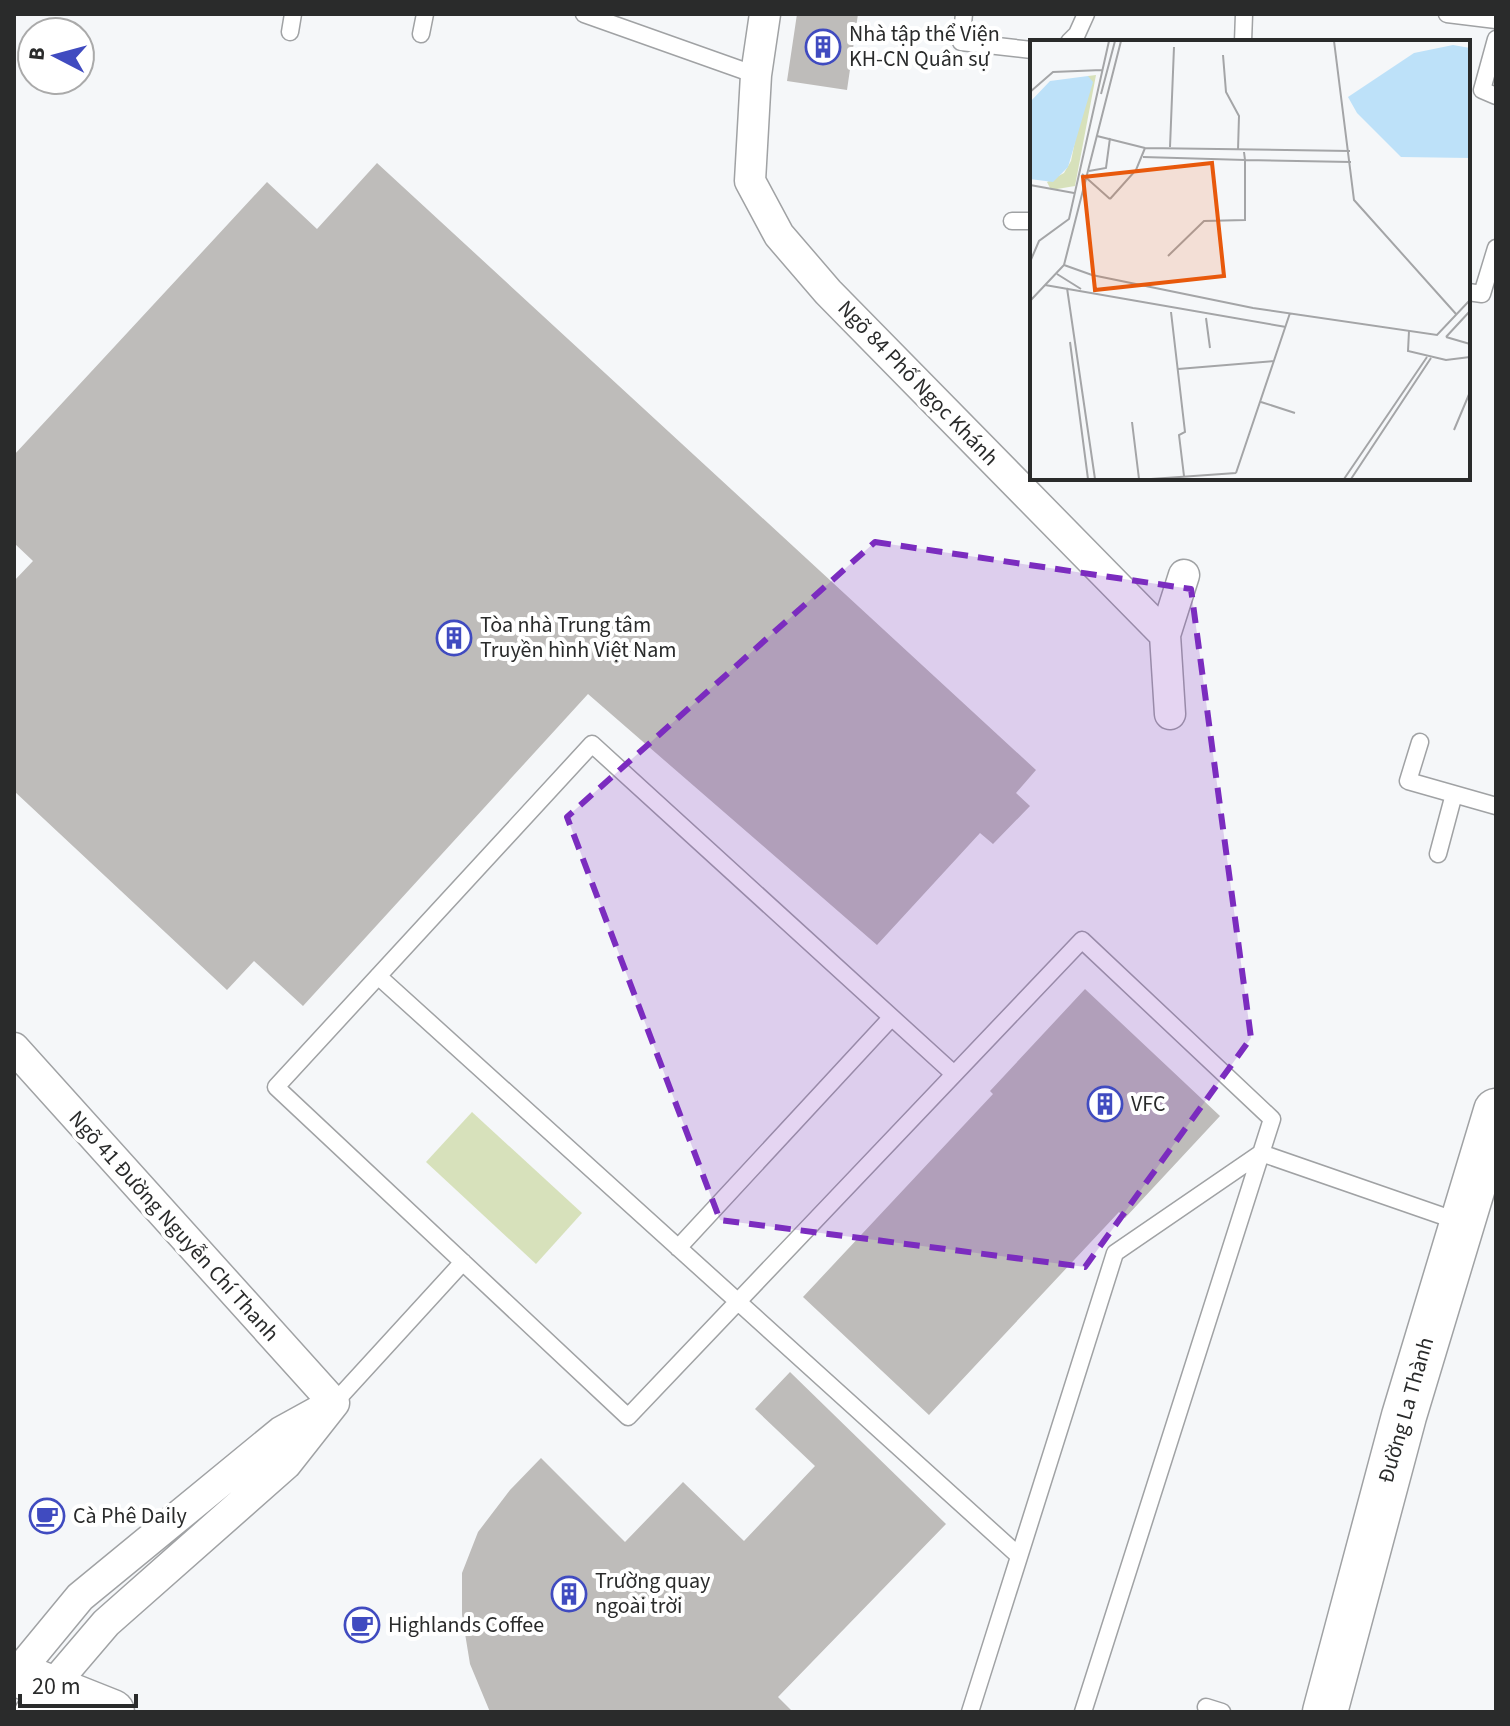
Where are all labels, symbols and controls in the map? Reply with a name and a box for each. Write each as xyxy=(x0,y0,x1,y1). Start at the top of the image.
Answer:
north arrow xyxy=(16,16,96,96)
place label: Nhà tập thể Viện KH-CN Quân sự xyxy=(849,18,1000,75)
building icon: Nhà tập thể Viện KH-CN Quân sự xyxy=(804,28,842,66)
inset map xyxy=(1030,40,1470,480)
text: B xyxy=(20,46,54,62)
street label: Ngõ 84 Phố Ngọc Khánh xyxy=(830,293,1006,473)
place label: Tòa nhà Trung tâm Truyền hình Việt Nam xyxy=(480,609,677,666)
building icon: Tòa nhà Trung tâm Truyền hình Việt Nam xyxy=(435,619,473,657)
building icon: VFC xyxy=(1086,1085,1124,1123)
place label: VFC xyxy=(1131,1088,1166,1120)
street label: Ngõ 41 Đường Nguyễn Chí Thanh xyxy=(61,1103,287,1349)
street label: Đường La Thành xyxy=(1370,1333,1442,1487)
cafe icon: Cà Phê Daily xyxy=(28,1497,66,1535)
place label: Cà Phê Daily xyxy=(73,1500,187,1532)
place label: Trường quay ngoài trời xyxy=(595,1565,711,1622)
building icon: Trường quay ngoài trời xyxy=(550,1575,588,1613)
cafe icon: Highlands Coffee xyxy=(343,1606,381,1644)
place label: Highlands Coffee xyxy=(388,1609,544,1641)
scale bar xyxy=(20,1658,136,1708)
text: 20 m xyxy=(32,1669,81,1704)

